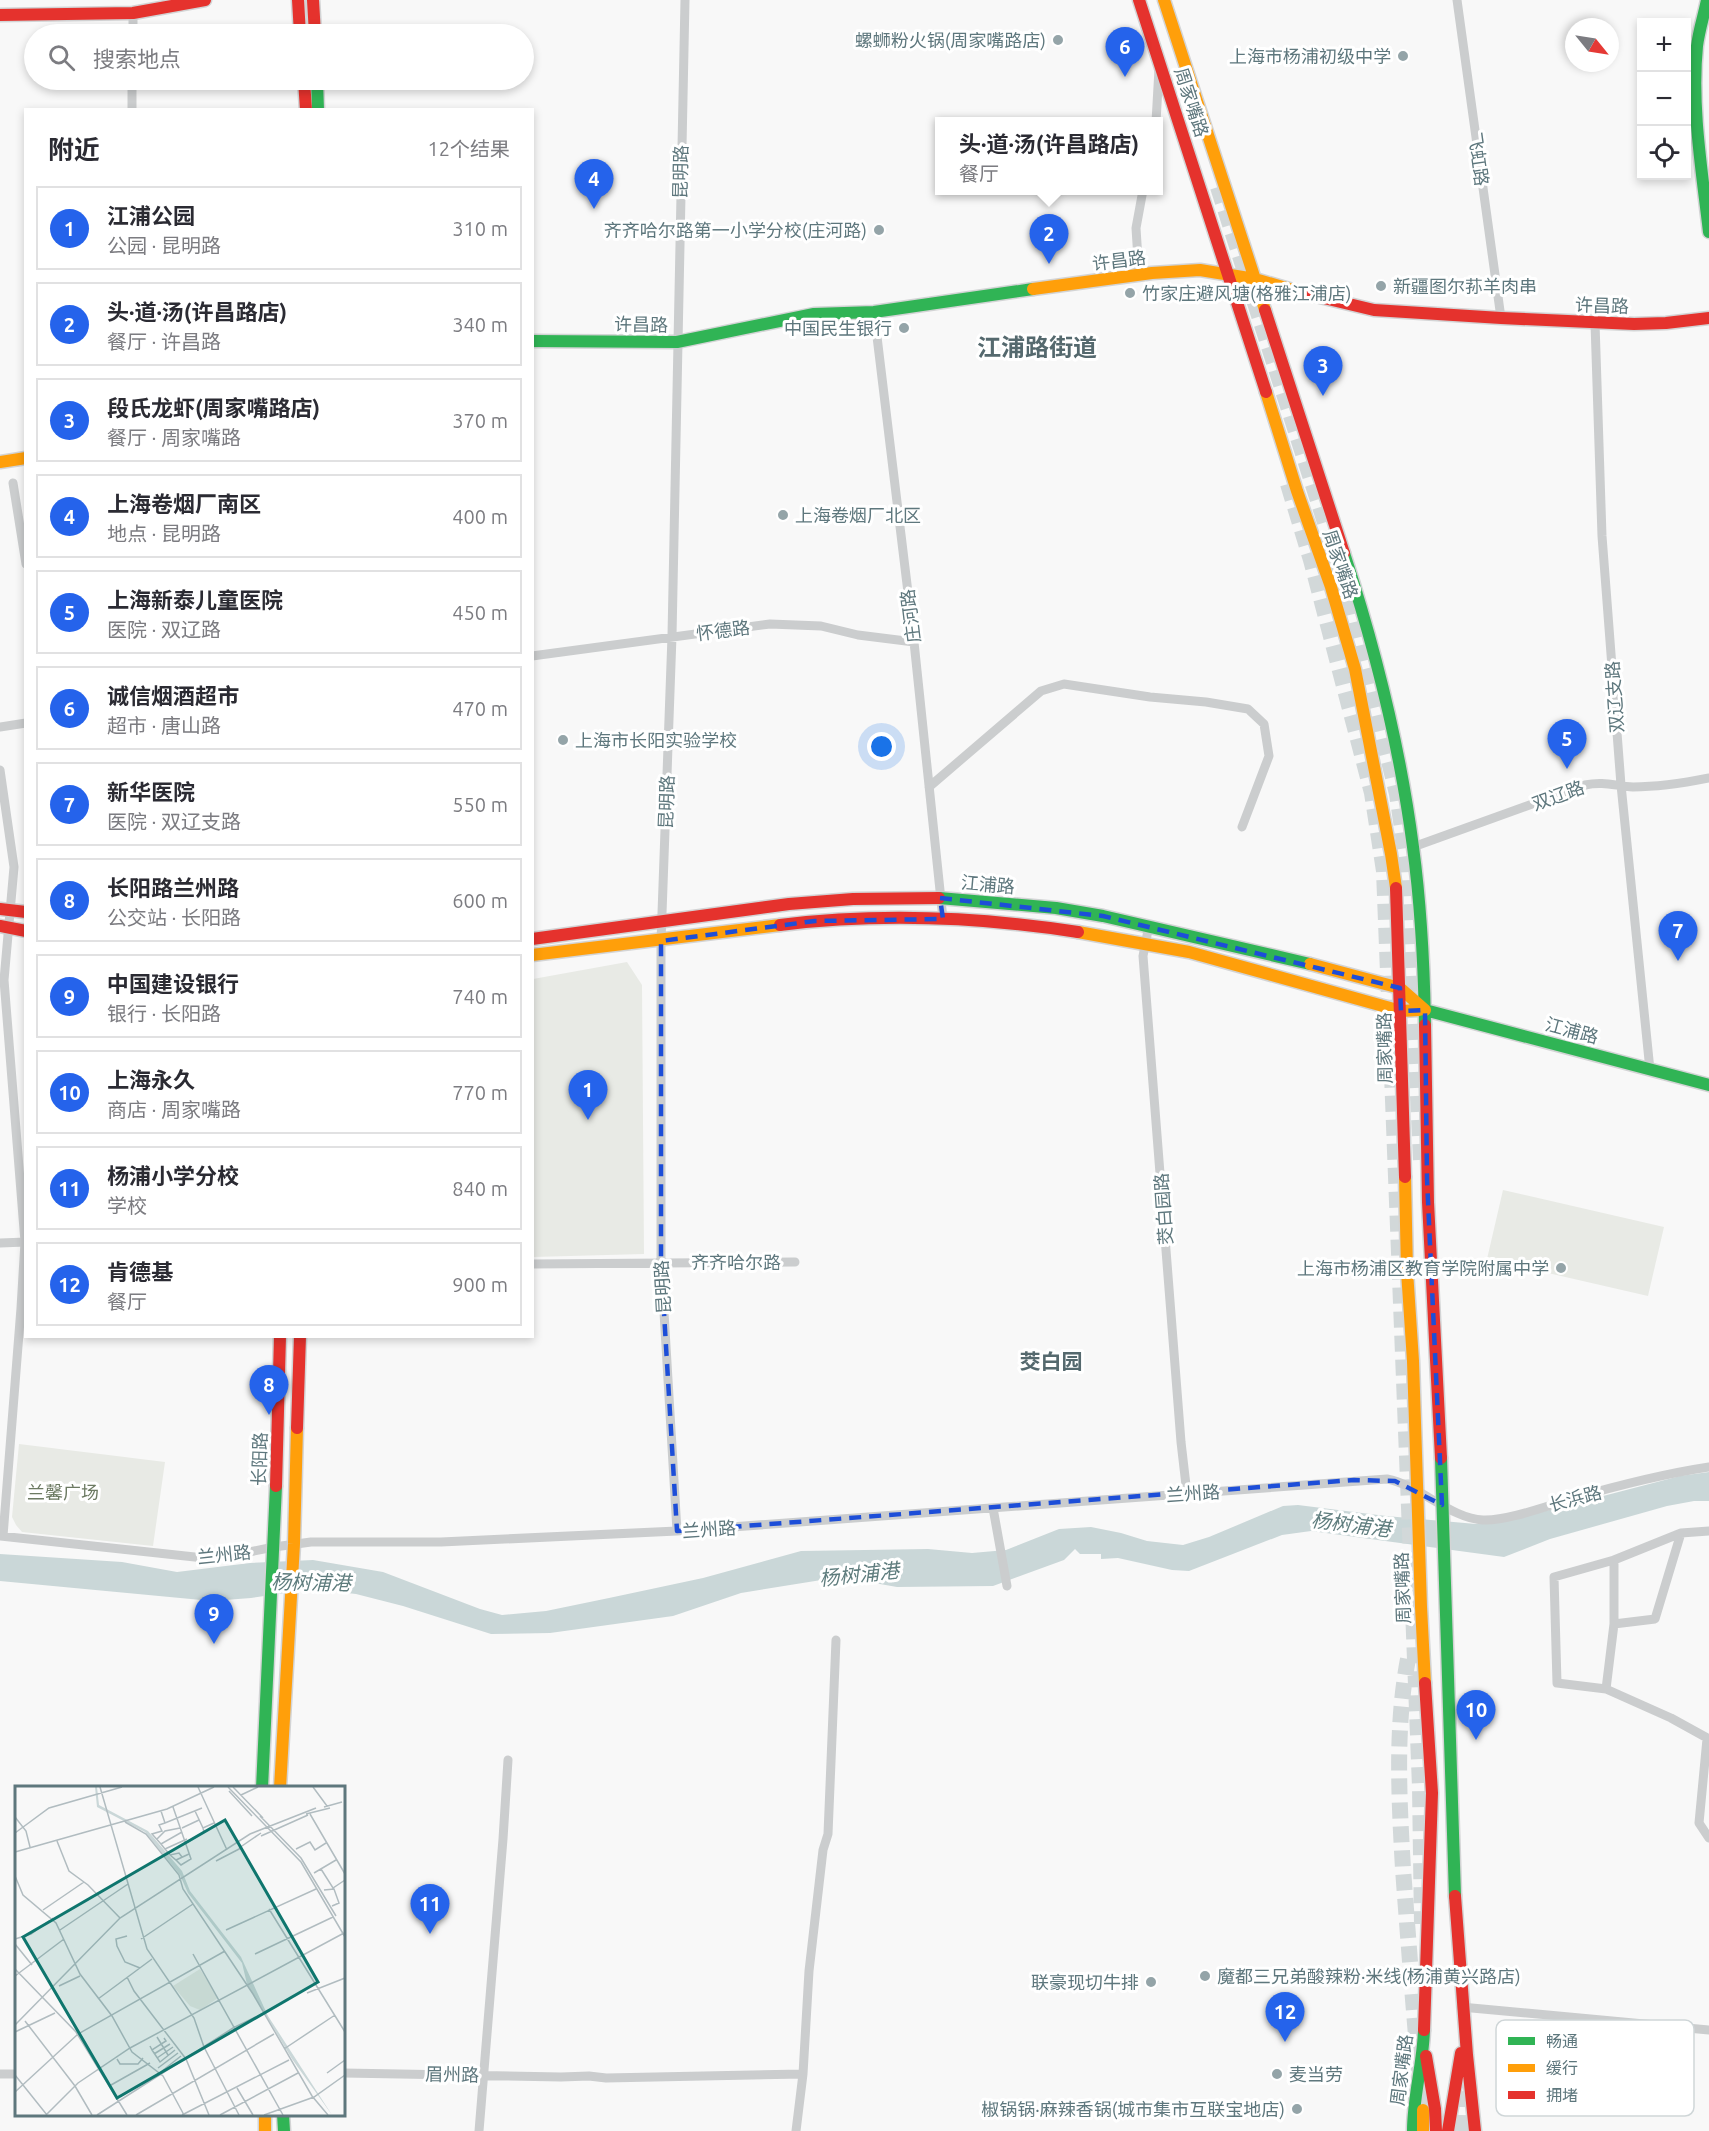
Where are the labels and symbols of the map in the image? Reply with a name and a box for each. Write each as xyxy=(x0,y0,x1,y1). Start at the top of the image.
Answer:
north arrow xyxy=(1565,18,1619,72)
pin: 6 xyxy=(1106,28,1144,77)
place label: 螺蛳粉火锅(周家嘴路店) xyxy=(855,30,1046,51)
marker: 螺蛳粉火锅(周家嘴路店) xyxy=(1051,33,1065,47)
place label: 上海市杨浦初级中学 xyxy=(1229,46,1391,66)
marker: 上海市杨浦初级中学 xyxy=(1396,49,1410,63)
street label: 周家嘴路 xyxy=(1171,65,1213,139)
street label: 飞虹路 xyxy=(1465,131,1493,187)
street label: 昆明路 xyxy=(670,145,690,199)
pin: 4 xyxy=(574,160,614,209)
pin: 2 xyxy=(1030,214,1068,264)
place label: 齐齐哈尔路第一小学分校(庄河路) xyxy=(604,220,867,241)
marker: 齐齐哈尔路第一小学分校(庄河路) xyxy=(872,223,886,237)
street label: 许昌路 xyxy=(1091,247,1147,273)
place label: 新疆图尔荪羊肉串 xyxy=(1393,276,1537,296)
marker: 新疆图尔荪羊肉串 xyxy=(1374,279,1388,293)
place label: 竹家庄避风塘(格雅江浦店) xyxy=(1142,283,1351,304)
marker: 竹家庄避风塘(格雅江浦店) xyxy=(1123,286,1137,300)
street label: 许昌路 xyxy=(1575,294,1629,316)
street label: 许昌路 xyxy=(614,314,668,334)
place label: 中国民生银行 xyxy=(784,318,892,338)
marker: 中国民生银行 xyxy=(897,321,911,335)
district label: 江浦路街道 xyxy=(977,334,1097,361)
pin: 3 xyxy=(1304,346,1342,396)
place label: 上海卷烟厂北区 xyxy=(795,505,921,525)
marker: 上海卷烟厂北区 xyxy=(776,508,790,522)
street label: 周家嘴路 xyxy=(1320,527,1362,601)
street label: 庄河路 xyxy=(897,588,923,644)
street label: 怀德路 xyxy=(695,617,751,643)
street label: 双辽支路 xyxy=(1602,660,1626,734)
pin: 5 xyxy=(1548,720,1586,769)
place label: 上海市长阳实验学校 xyxy=(575,730,737,750)
your location xyxy=(867,732,896,761)
marker: 上海市长阳实验学校 xyxy=(556,733,570,747)
street label: 昆明路 xyxy=(655,775,677,829)
street label: 双辽路 xyxy=(1529,776,1587,814)
street label: 江浦路 xyxy=(960,872,1016,896)
pin: 7 xyxy=(1658,912,1698,961)
street label: 周家嘴路 xyxy=(1373,1012,1395,1084)
street label: 江浦路 xyxy=(1543,1013,1601,1047)
pin: 1 xyxy=(568,1070,608,1120)
street label: 茭白园路 xyxy=(1151,1172,1175,1246)
street label: 齐齐哈尔路 xyxy=(691,1252,781,1272)
place label: 上海市杨浦区教育学院附属中学 xyxy=(1297,1258,1549,1278)
street label: 昆明路 xyxy=(651,1260,673,1314)
marker: 上海市杨浦区教育学院附属中学 xyxy=(1554,1261,1568,1275)
district label: 茭白园 xyxy=(1020,1349,1083,1373)
pin: 8 xyxy=(250,1366,288,1415)
street label: 长阳路 xyxy=(248,1432,270,1486)
street label: 兰州路 xyxy=(1165,1481,1221,1505)
street label: 长浜路 xyxy=(1546,1481,1604,1515)
park label: 兰馨广场 xyxy=(27,1482,99,1502)
water label: 杨树浦港 xyxy=(1310,1508,1395,1541)
street label: 兰州路 xyxy=(681,1517,737,1541)
street label: 兰州路 xyxy=(196,1541,252,1567)
street label: 周家嘴路 xyxy=(1391,1552,1413,1624)
water label: 杨树浦港 xyxy=(818,1558,903,1590)
water label: 杨树浦港 xyxy=(271,1570,354,1594)
pin: 9 xyxy=(194,1594,234,1644)
pin: 10 xyxy=(1456,1690,1496,1740)
inset map xyxy=(15,1786,345,2116)
pin: 11 xyxy=(410,1884,450,1934)
place label: 魔都三兄弟酸辣粉·米线(杨浦黄兴路店) xyxy=(1217,1966,1521,1987)
marker: 魔都三兄弟酸辣粉·米线(杨浦黄兴路店) xyxy=(1198,1969,1212,1983)
place label: 联豪现切牛排 xyxy=(1031,1972,1139,1992)
marker: 联豪现切牛排 xyxy=(1144,1975,1158,1989)
pin: 12 xyxy=(1266,1992,1304,2042)
legend xyxy=(1496,2020,1694,2116)
text: 畅通 xyxy=(1546,2032,1578,2050)
street label: 周家嘴路 xyxy=(1387,2033,1415,2107)
text: 缓行 xyxy=(1546,2059,1578,2077)
street label: 眉州路 xyxy=(425,2064,479,2084)
place label: 麦当劳 xyxy=(1289,2064,1343,2084)
marker: 麦当劳 xyxy=(1270,2067,1284,2081)
text: 拥堵 xyxy=(1546,2086,1578,2104)
place label: 椒锅锅·麻辣香锅(城市集市互联宝地店) xyxy=(981,2099,1285,2120)
marker: 椒锅锅·麻辣香锅(城市集市互联宝地店) xyxy=(1290,2102,1304,2116)

